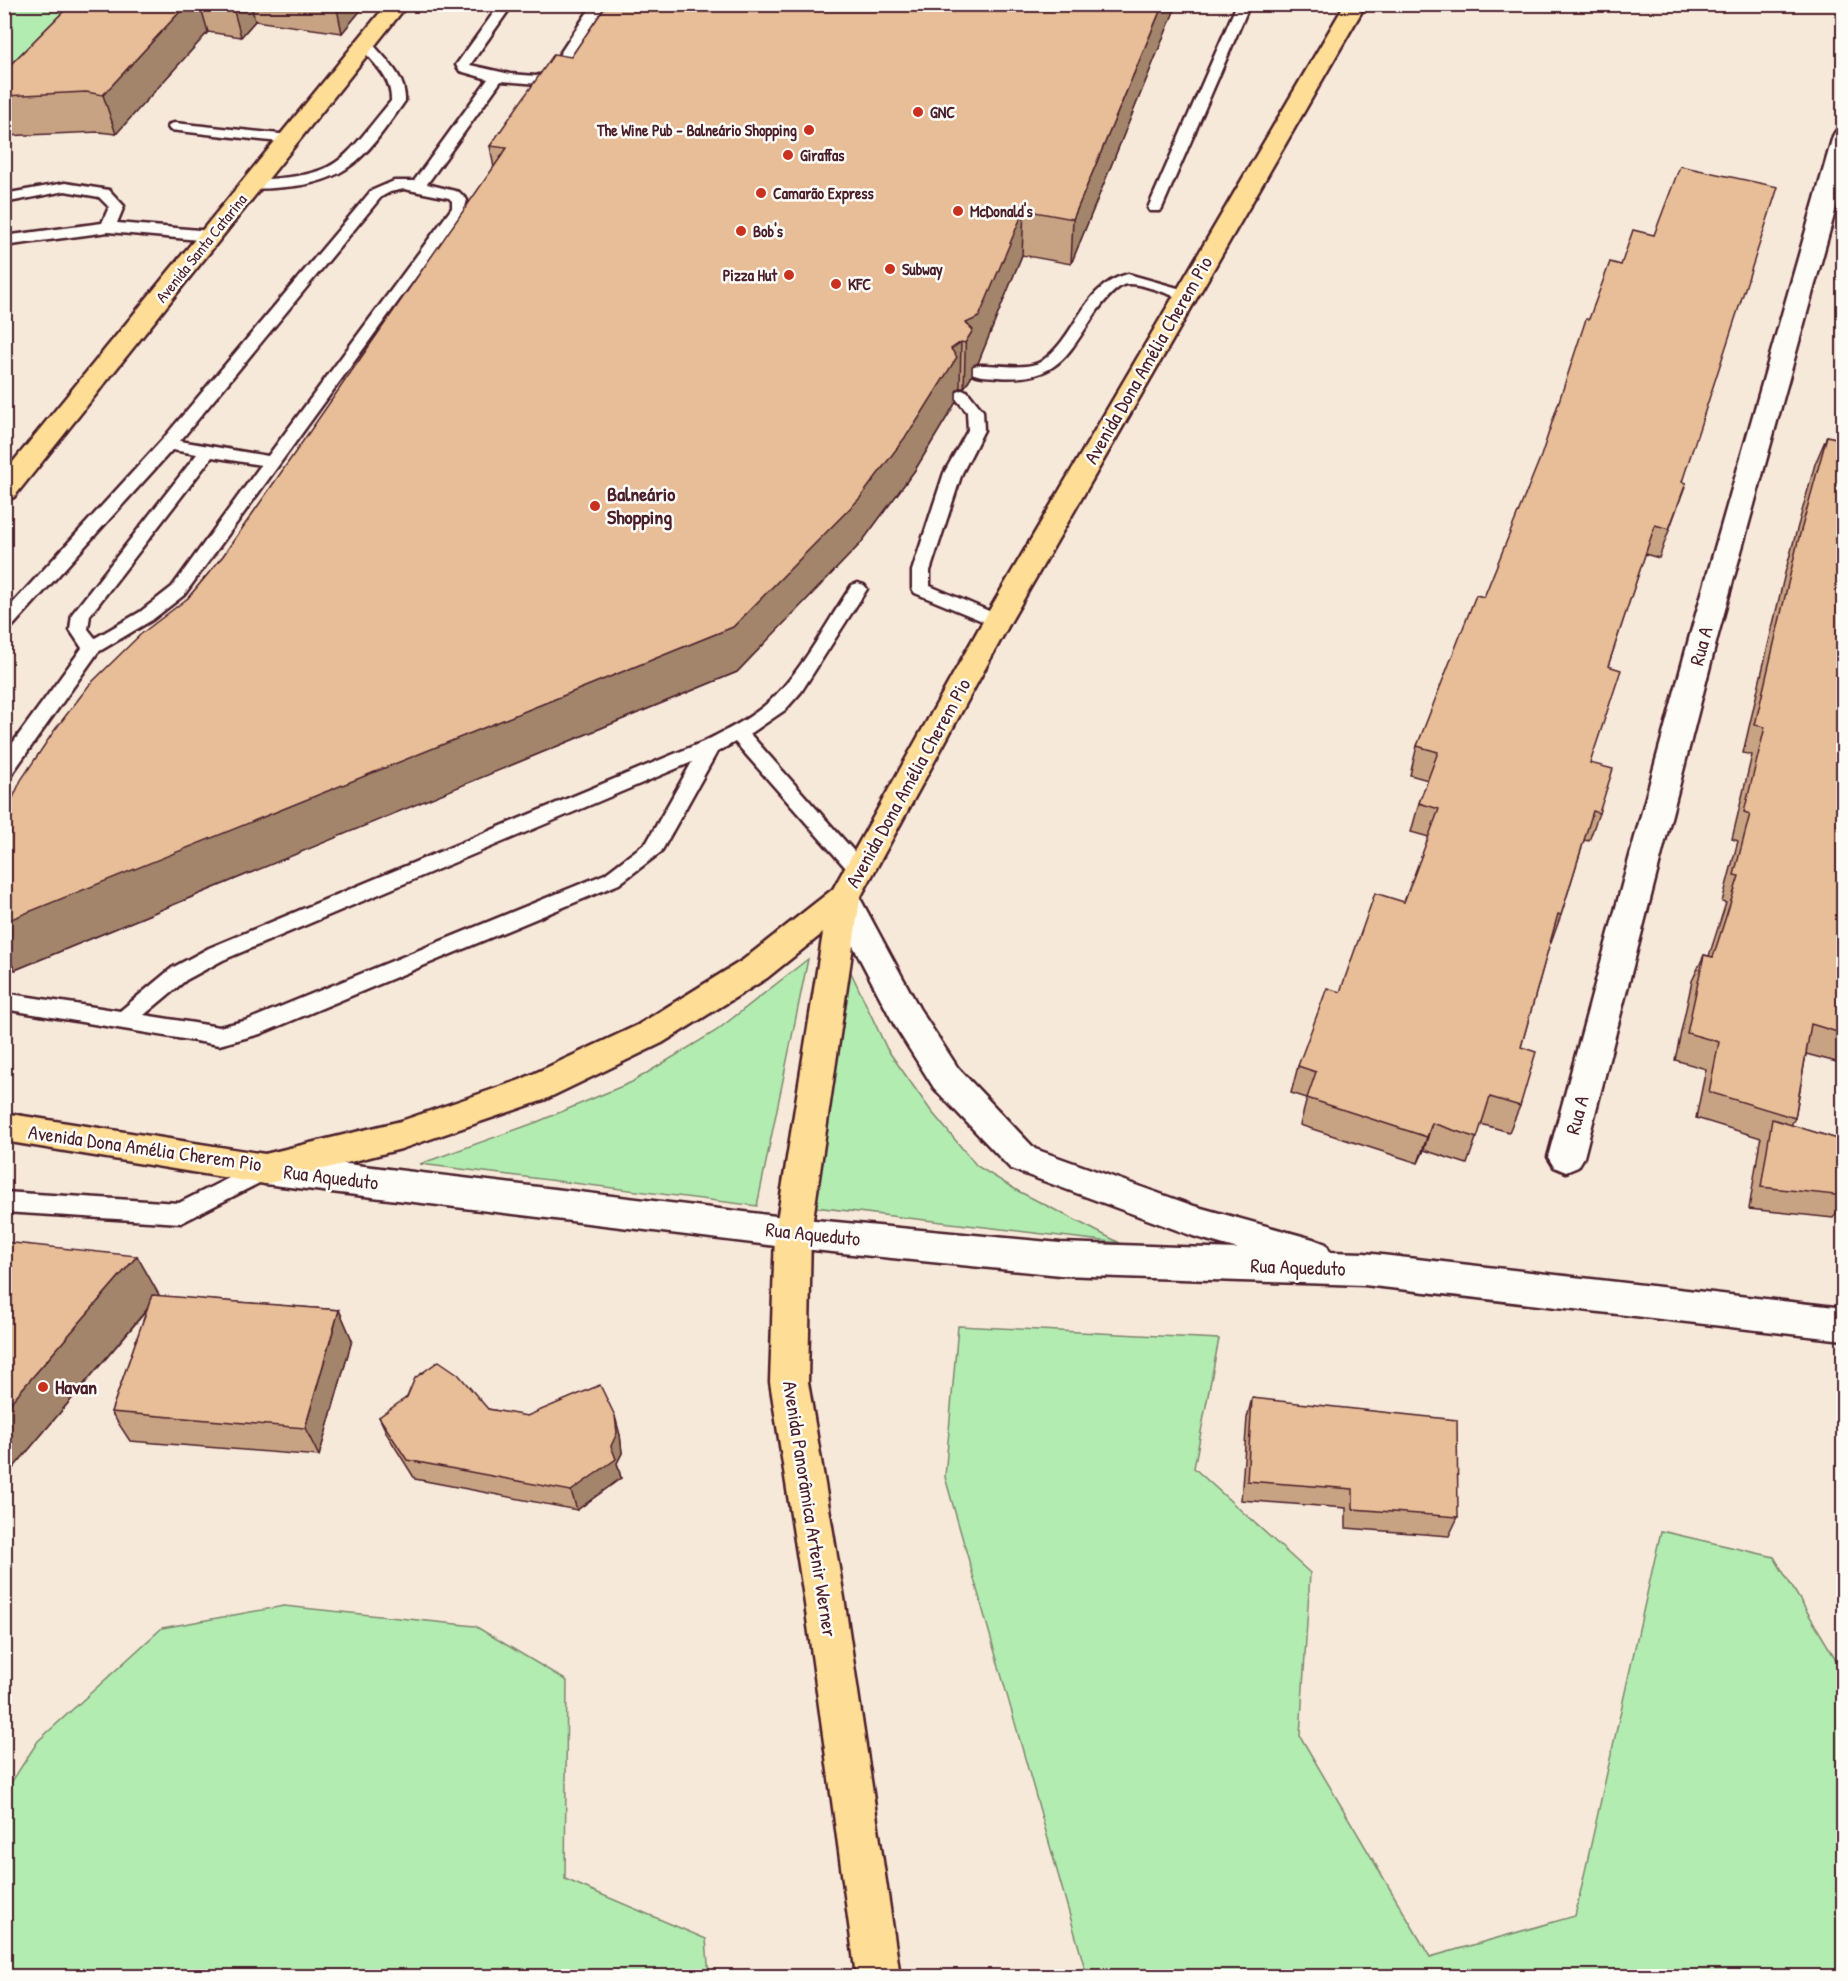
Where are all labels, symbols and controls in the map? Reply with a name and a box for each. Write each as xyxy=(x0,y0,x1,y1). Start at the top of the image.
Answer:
place label: GNC xyxy=(930,101,955,123)
marker: GNC xyxy=(911,105,925,119)
place label: The Wine Pub - Balneário Shopping xyxy=(596,119,797,142)
marker: The Wine Pub - Balneário Shopping xyxy=(802,123,816,137)
place label: Giraffas xyxy=(800,144,845,166)
marker: Giraffas xyxy=(781,148,795,162)
place label: Camarão Express xyxy=(773,182,875,205)
marker: Camarão Express xyxy=(754,186,768,200)
street label: Avenida Santa Catarina xyxy=(150,189,252,307)
place label: McDonald's xyxy=(970,200,1033,222)
marker: McDonald's xyxy=(951,204,965,218)
place label: Bob's xyxy=(753,220,784,242)
marker: Bob's xyxy=(734,224,748,238)
street label: Avenida Dona Amélia Cherem Pio xyxy=(1077,251,1218,468)
place label: Subway xyxy=(902,258,943,281)
marker: Subway xyxy=(883,262,897,276)
place label: Pizza Hut xyxy=(723,264,777,286)
marker: Pizza Hut xyxy=(782,268,796,282)
place label: KFC xyxy=(848,273,871,295)
marker: KFC xyxy=(829,277,843,291)
place label: Balneário Shopping xyxy=(607,480,675,531)
marker: Balneário Shopping xyxy=(588,499,602,513)
street label: Rua A xyxy=(1682,623,1719,668)
street label: Avenida Dona Amélia Cherem Pio xyxy=(839,673,976,892)
street label: Rua A xyxy=(1558,1092,1595,1137)
street label: Avenida Dona Amélia Cherem Pio xyxy=(27,1118,264,1177)
street label: Rua Aqueduto xyxy=(282,1157,380,1196)
street label: Rua Aqueduto xyxy=(764,1215,862,1252)
street label: Rua Aqueduto xyxy=(1250,1251,1346,1282)
place label: Havan xyxy=(55,1373,97,1400)
street label: Avenida Panorâmica Artenir Werner xyxy=(777,1379,844,1639)
marker: Havan xyxy=(36,1380,50,1394)

